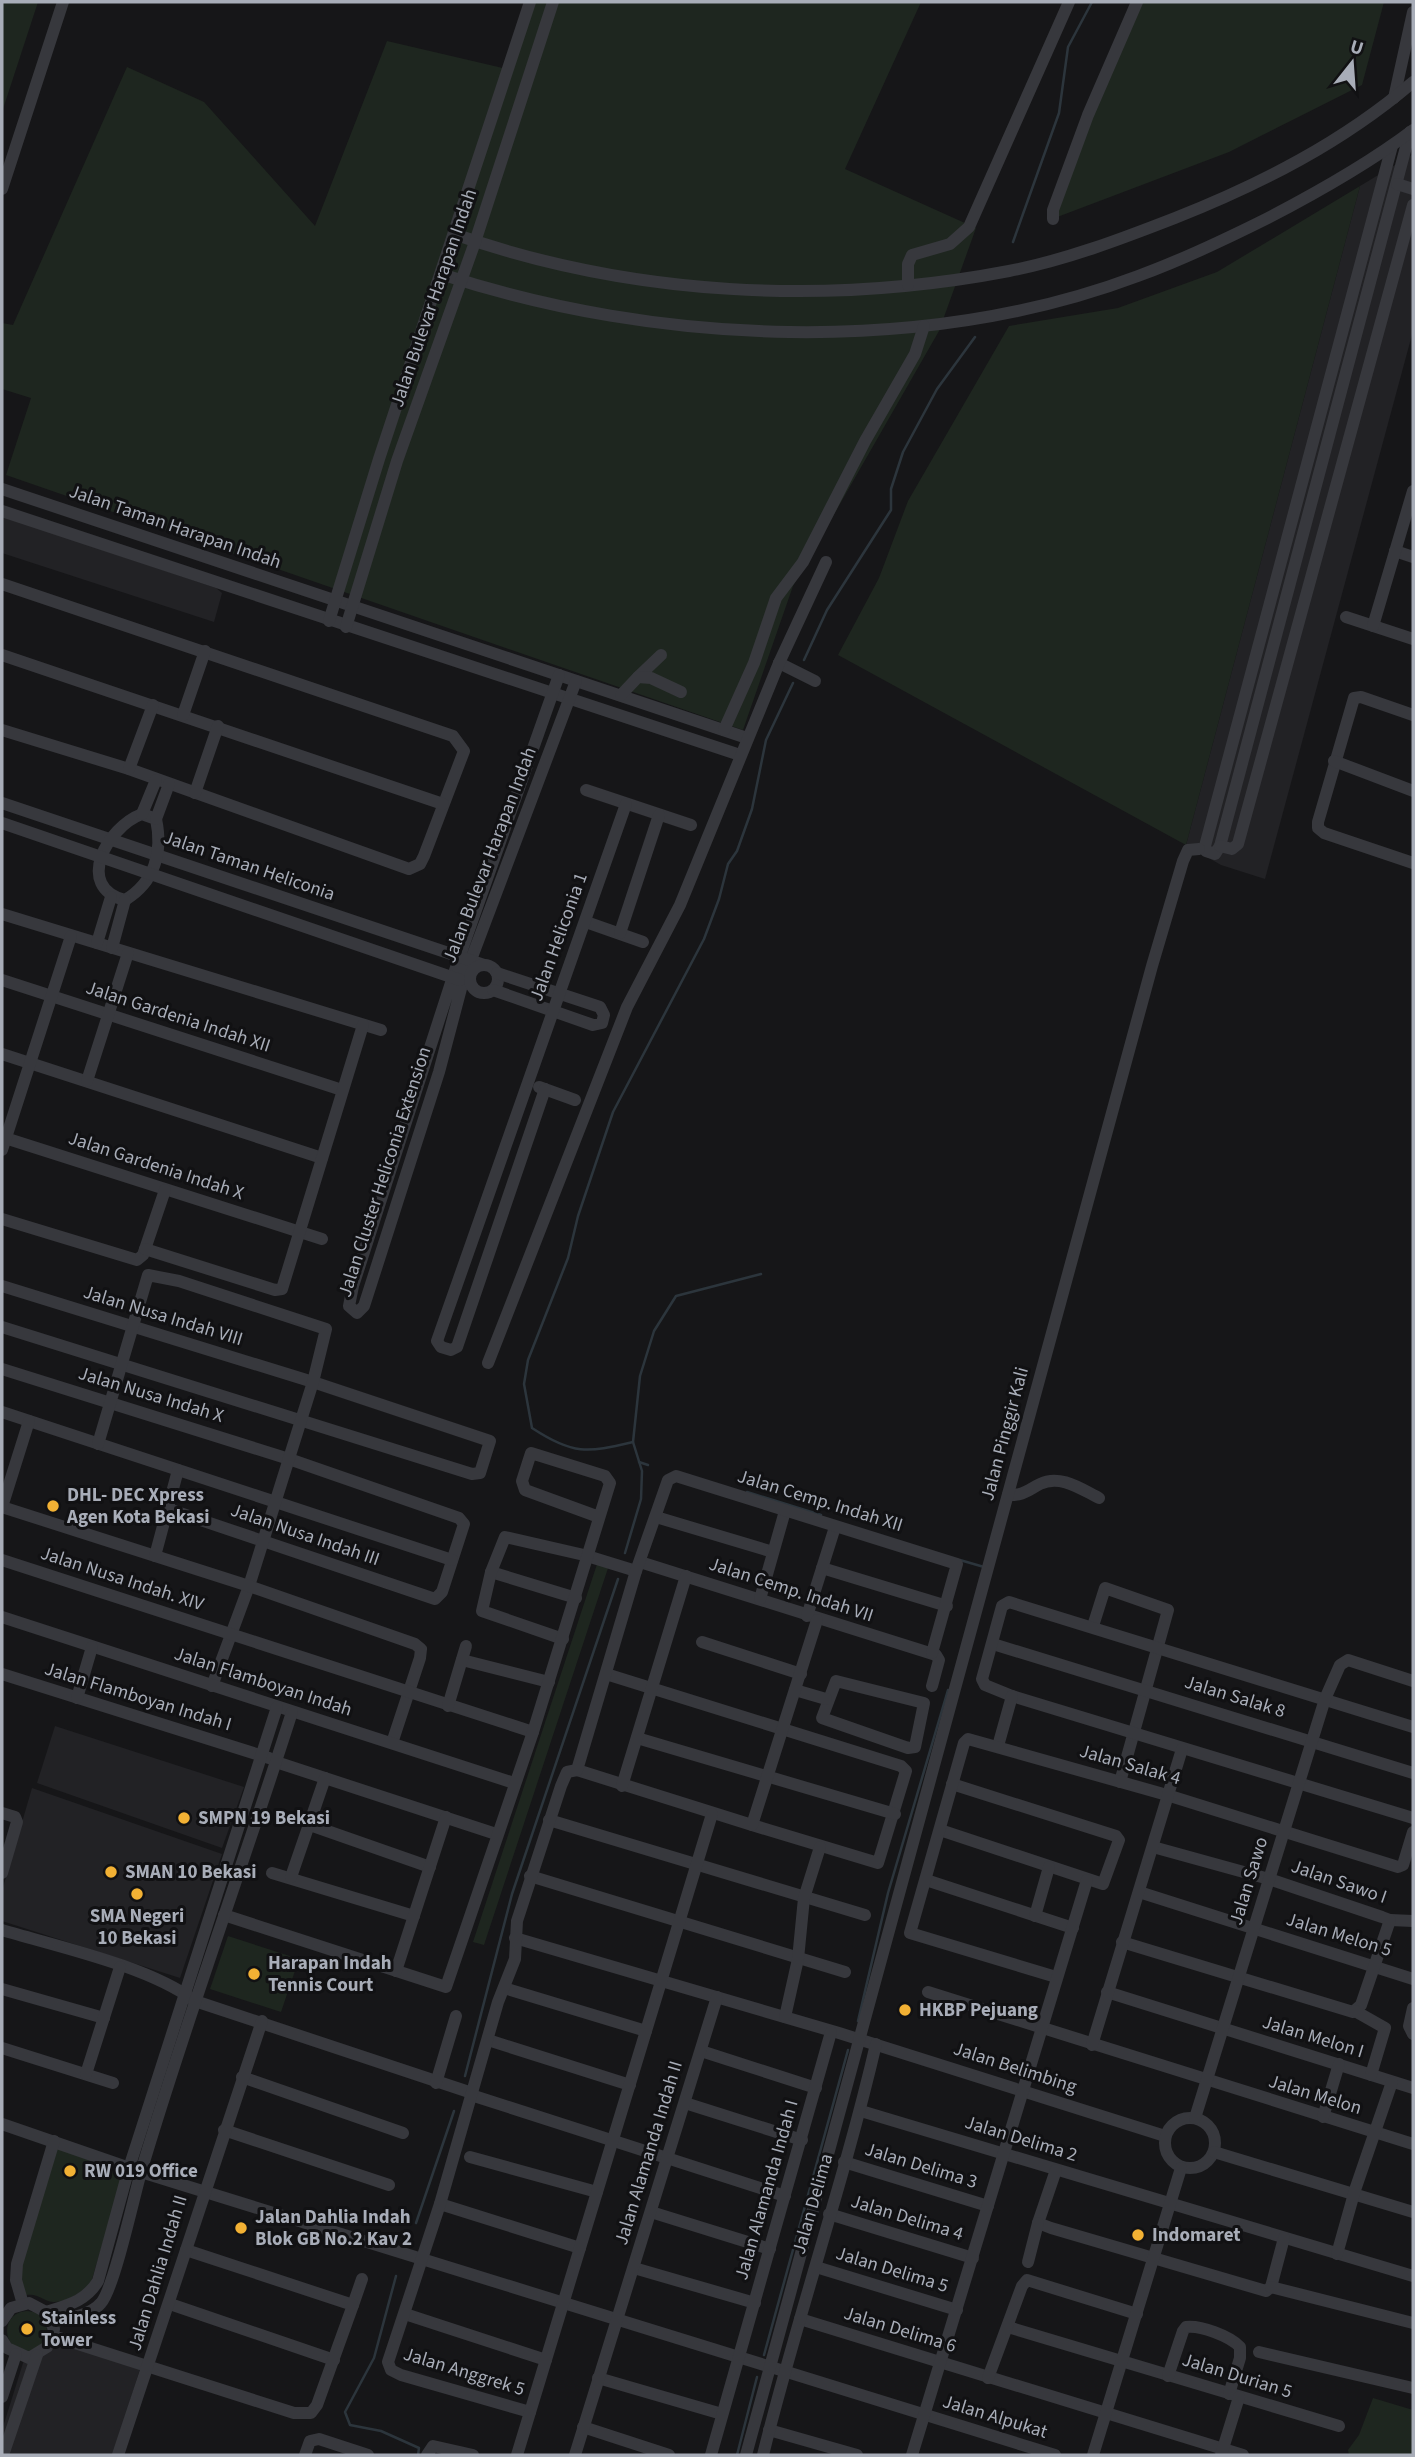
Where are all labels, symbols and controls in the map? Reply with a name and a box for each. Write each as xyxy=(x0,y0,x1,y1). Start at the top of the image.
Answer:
north arrow xyxy=(1317,28,1387,98)
text: U xyxy=(1347,33,1367,63)
street label: Jalan Bulevar Harapan Indah xyxy=(384,185,484,411)
street label: Jalan Taman Harapan Indah xyxy=(65,478,285,576)
street label: Jalan Bulevar Harapan Indah xyxy=(436,743,544,967)
street label: Jalan Taman Heliconia xyxy=(160,824,338,908)
street label: Jalan Heliconia 1 xyxy=(523,869,595,1005)
street label: Jalan Gardenia Indah XII xyxy=(82,974,274,1060)
street label: Jalan Cluster Heliconia Extension xyxy=(332,1043,438,1301)
street label: Jalan Gardenia Indah X xyxy=(65,1125,247,1207)
street label: Jalan Nusa Indah VIII xyxy=(80,1279,246,1353)
street label: Jalan Nusa Indah X xyxy=(75,1360,227,1430)
street label: Jalan Pinggir Kali xyxy=(974,1364,1036,1504)
street label: Jalan Cemp. Indah XII xyxy=(734,1463,906,1539)
place label: DHL- DEC Xpress Agen Kota Bekasi xyxy=(66,1482,210,1531)
street label: Jalan Nusa Indah III xyxy=(227,1497,383,1573)
marker: DHL- DEC Xpress Agen Kota Bekasi xyxy=(45,1498,61,1514)
street label: Jalan Nusa Indah. XIV xyxy=(37,1540,207,1618)
street label: Jalan Cemp. Indah VII xyxy=(705,1551,877,1629)
street label: Jalan Flamboyan Indah xyxy=(171,1640,355,1724)
street label: Jalan Flamboyan Indah I xyxy=(41,1656,235,1738)
street label: Jalan Salak 8 xyxy=(1181,1669,1289,1725)
street label: Jalan Salak 4 xyxy=(1076,1738,1184,1792)
place label: SMPN 19 Bekasi xyxy=(198,1805,330,1832)
marker: SMPN 19 Bekasi xyxy=(176,1810,192,1826)
street label: Jalan Sawo xyxy=(1223,1834,1275,1928)
street label: Jalan Sawo I xyxy=(1287,1853,1391,1911)
place label: SMAN 10 Bekasi xyxy=(125,1859,256,1886)
marker: SMAN 10 Bekasi xyxy=(103,1864,119,1880)
marker: SMA Negeri 10 Bekasi xyxy=(129,1886,145,1902)
place label: SMA Negeri 10 Bekasi xyxy=(90,1903,184,1952)
street label: Jalan Melon 5 xyxy=(1283,1906,1395,1964)
place label: Harapan Indah Tennis Court xyxy=(268,1950,392,1999)
marker: Harapan Indah Tennis Court xyxy=(246,1966,262,1982)
place label: HKBP Pejuang xyxy=(919,1997,1038,2024)
marker: HKBP Pejuang xyxy=(897,2002,913,2018)
street label: Jalan Melon I xyxy=(1259,2009,1367,2065)
street label: Jalan Belimbing xyxy=(950,2035,1081,2101)
street label: Jalan Alamanda Indah II xyxy=(608,2058,690,2248)
street label: Jalan Melon xyxy=(1265,2068,1365,2122)
street label: Jalan Alamanda Indah I xyxy=(728,2097,806,2283)
street label: Jalan Delima 2 xyxy=(961,2109,1081,2169)
street label: Jalan Delima 3 xyxy=(861,2136,981,2196)
street label: Jalan Delima xyxy=(786,2151,840,2257)
place label: RW 019 Office xyxy=(84,2158,198,2185)
marker: RW 019 Office xyxy=(62,2163,78,2179)
street label: Jalan Delima 4 xyxy=(847,2188,967,2248)
street label: Jalan Dahlia Indah II xyxy=(121,2192,195,2354)
place label: Jalan Dahlia Indah Blok GB No.2 Kav 2 xyxy=(255,2204,412,2253)
marker: Jalan Dahlia Indah Blok GB No.2 Kav 2 xyxy=(233,2220,249,2236)
place label: Indomaret xyxy=(1152,2222,1241,2249)
marker: Indomaret xyxy=(1130,2227,1146,2243)
street label: Jalan Delima 5 xyxy=(832,2240,952,2300)
street label: Jalan Delima 6 xyxy=(840,2300,960,2360)
place label: Stainless Tower xyxy=(41,2305,116,2354)
marker: Stainless Tower xyxy=(19,2321,35,2337)
street label: Jalan Anggrek 5 xyxy=(400,2341,528,2403)
street label: Jalan Durian 5 xyxy=(1179,2346,1295,2406)
street label: Jalan Alpukat xyxy=(939,2388,1051,2446)

